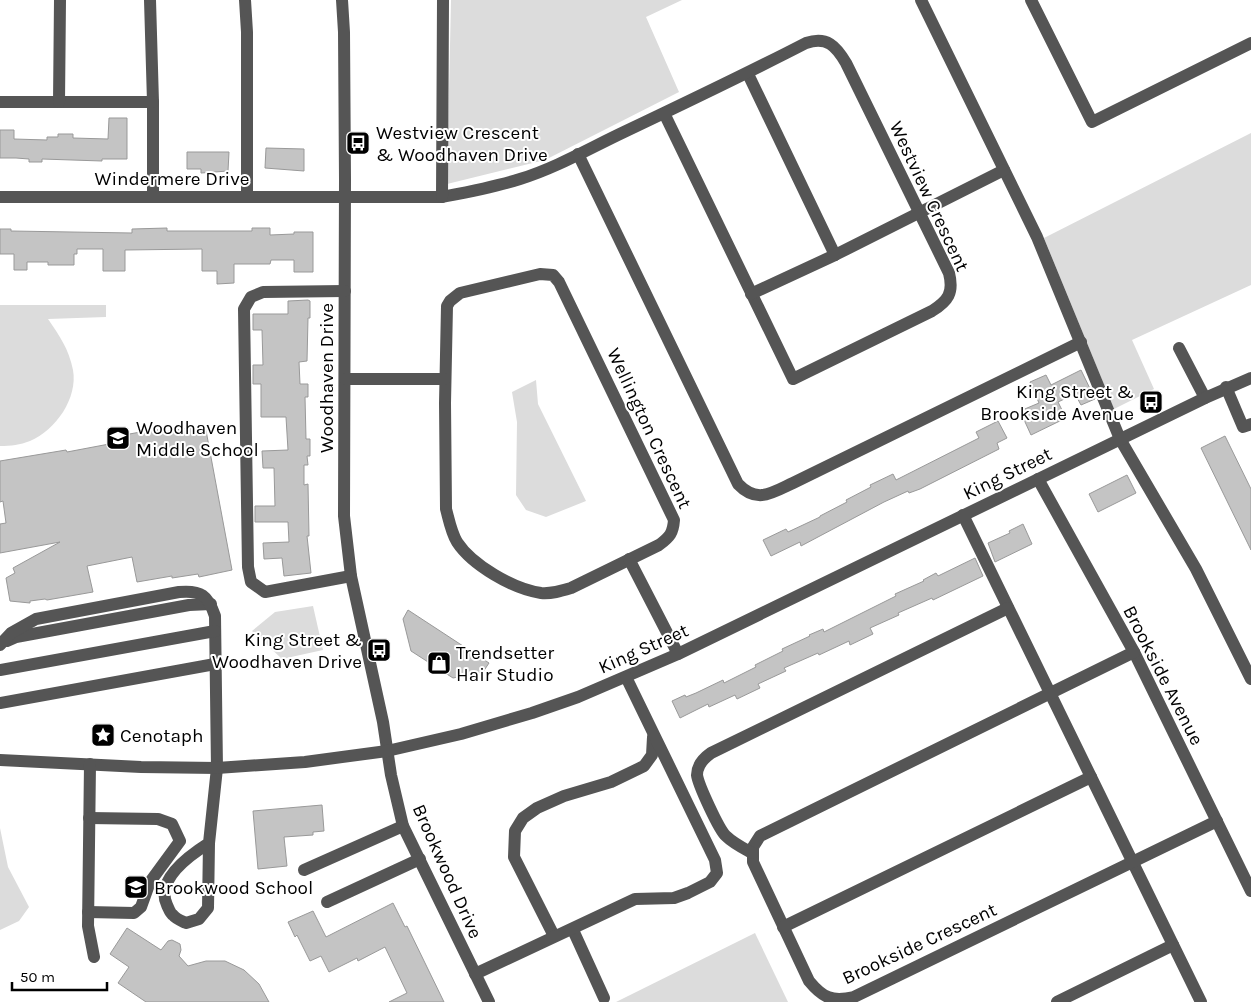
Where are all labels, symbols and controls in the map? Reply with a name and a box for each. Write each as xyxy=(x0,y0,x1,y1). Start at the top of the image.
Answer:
street label: Westview Crescent xyxy=(885,118,973,275)
place label: Westview Crescent & Woodhaven Drive xyxy=(376,122,548,166)
bus stop icon: Westview Crescent & Woodhaven Drive xyxy=(345,130,371,156)
street label: Windermere Drive xyxy=(94,168,250,190)
street label: Woodhaven Drive xyxy=(316,303,338,453)
street label: Wellington Crescent xyxy=(602,345,696,512)
place label: King Street & Brookside Avenue xyxy=(980,381,1134,425)
bus stop icon: King Street & Brookside Avenue xyxy=(1138,389,1164,415)
place label: Woodhaven Middle School xyxy=(136,417,259,461)
school or university icon: Woodhaven Middle School xyxy=(105,425,131,451)
street label: King Street xyxy=(959,443,1055,505)
street label: Brookside Avenue xyxy=(1118,602,1208,749)
street label: King Street xyxy=(595,619,692,679)
place label: King Street & Woodhaven Drive xyxy=(212,629,362,673)
bus stop icon: King Street & Woodhaven Drive xyxy=(366,637,392,663)
place label: Trendsetter Hair Studio xyxy=(456,642,554,686)
shop icon: Trendsetter Hair Studio xyxy=(426,650,452,676)
place icon: Cenotaph xyxy=(90,722,116,748)
place label: Cenotaph xyxy=(120,725,203,747)
street label: Brookwood Drive xyxy=(408,801,487,942)
school or university icon: Brookwood School xyxy=(123,874,149,900)
place label: Brookwood School xyxy=(154,877,313,899)
street label: Brookside Crescent xyxy=(839,898,1000,989)
scale bar xyxy=(12,960,108,992)
text: 50 m xyxy=(20,968,55,986)

